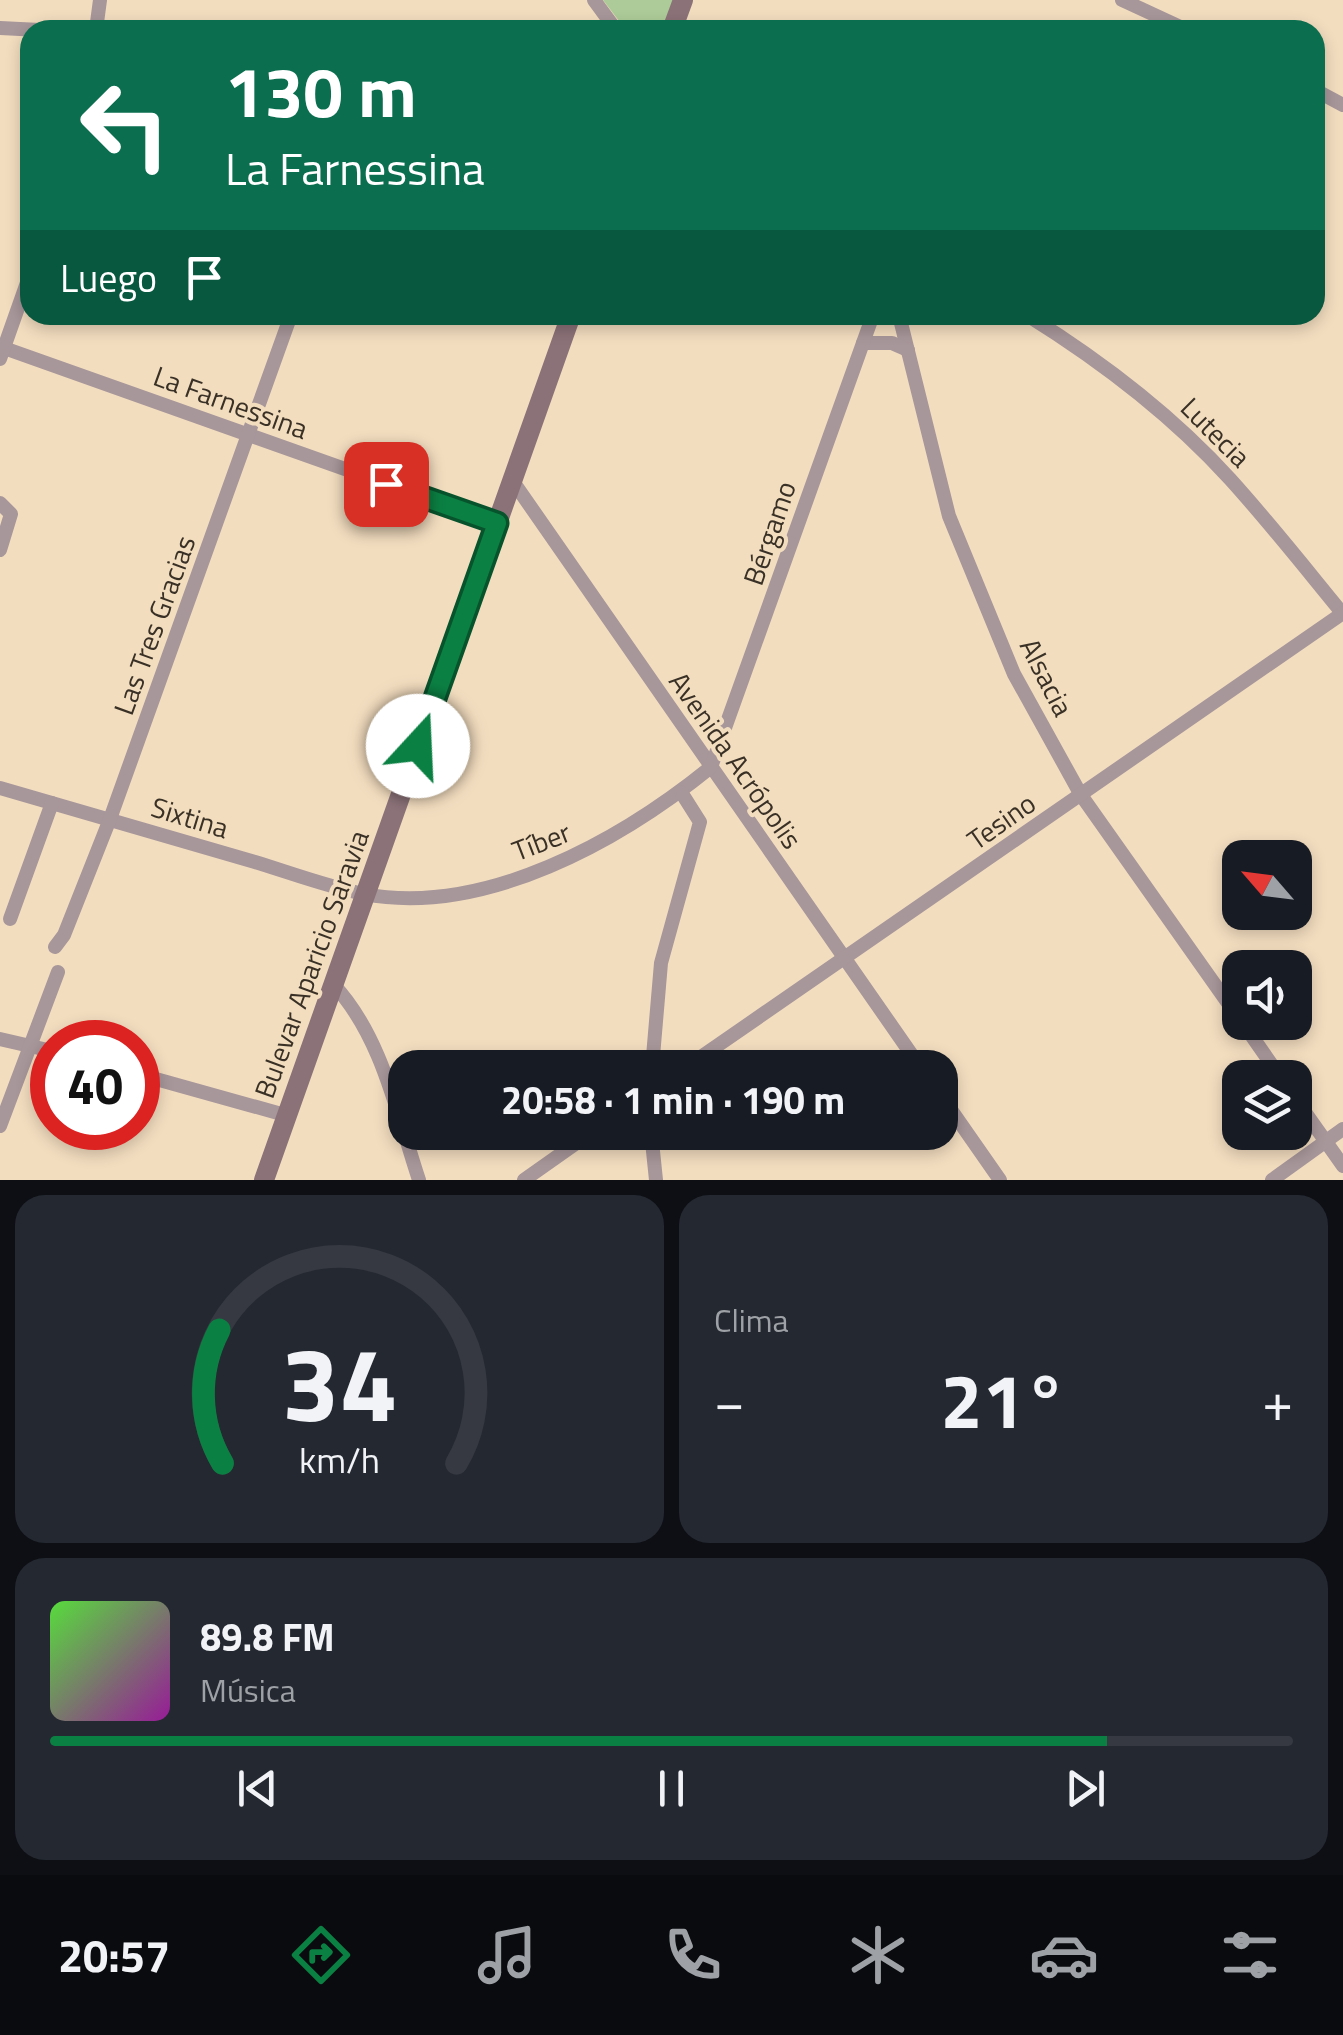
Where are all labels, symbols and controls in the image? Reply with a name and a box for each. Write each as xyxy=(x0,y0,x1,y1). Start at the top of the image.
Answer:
text: 130 m xyxy=(225,38,417,144)
icon: left xyxy=(60,60,190,190)
text: La Farnessina xyxy=(225,134,485,202)
text: Luego xyxy=(60,249,157,307)
icon: arrive xyxy=(177,250,232,305)
street label: La Farnessina xyxy=(148,354,314,450)
street label: Lutecia xyxy=(1171,387,1261,477)
pin xyxy=(344,442,429,527)
icon: arrive xyxy=(359,457,414,512)
street label: Bérgamo xyxy=(731,475,807,591)
street label: Las Tres Gracias xyxy=(102,529,206,721)
street label: Alsacia xyxy=(1009,630,1085,724)
street label: Avenida Acrópolis xyxy=(659,663,813,857)
position arrow xyxy=(366,694,470,798)
street label: Tesino xyxy=(958,782,1044,860)
street label: Sixtina xyxy=(146,785,234,849)
street label: Tíber xyxy=(505,810,577,872)
street label: Bulevar Aparicio Saravia xyxy=(242,824,380,1104)
north arrow xyxy=(1222,840,1312,930)
map controls xyxy=(1222,840,1312,1150)
button: sound xyxy=(1222,950,1312,1040)
speed limit sign: 40 xyxy=(30,1020,160,1150)
button: layers xyxy=(1222,1060,1312,1150)
text: 20:58 · 1 min · 190 m xyxy=(501,1071,845,1129)
text: Clima xyxy=(714,1296,789,1344)
text: 34 xyxy=(281,1303,398,1461)
text: 21° xyxy=(940,1343,1067,1457)
text: − xyxy=(714,1359,745,1442)
text: + xyxy=(1262,1359,1293,1442)
text: km/h xyxy=(299,1432,380,1487)
text: 89.8 FM xyxy=(200,1608,335,1666)
text: Música xyxy=(200,1666,296,1714)
icon: previous xyxy=(230,1761,285,1816)
icon: pause xyxy=(644,1761,699,1816)
icon: next xyxy=(1058,1761,1113,1816)
icon: directions xyxy=(286,1920,356,1990)
icon: music xyxy=(472,1920,542,1990)
icon: phone xyxy=(658,1920,728,1990)
icon: climate xyxy=(843,1920,913,1990)
icon: car xyxy=(1029,1920,1099,1990)
icon: filters xyxy=(1215,1920,1285,1990)
text: 20:57 xyxy=(58,1921,170,1989)

